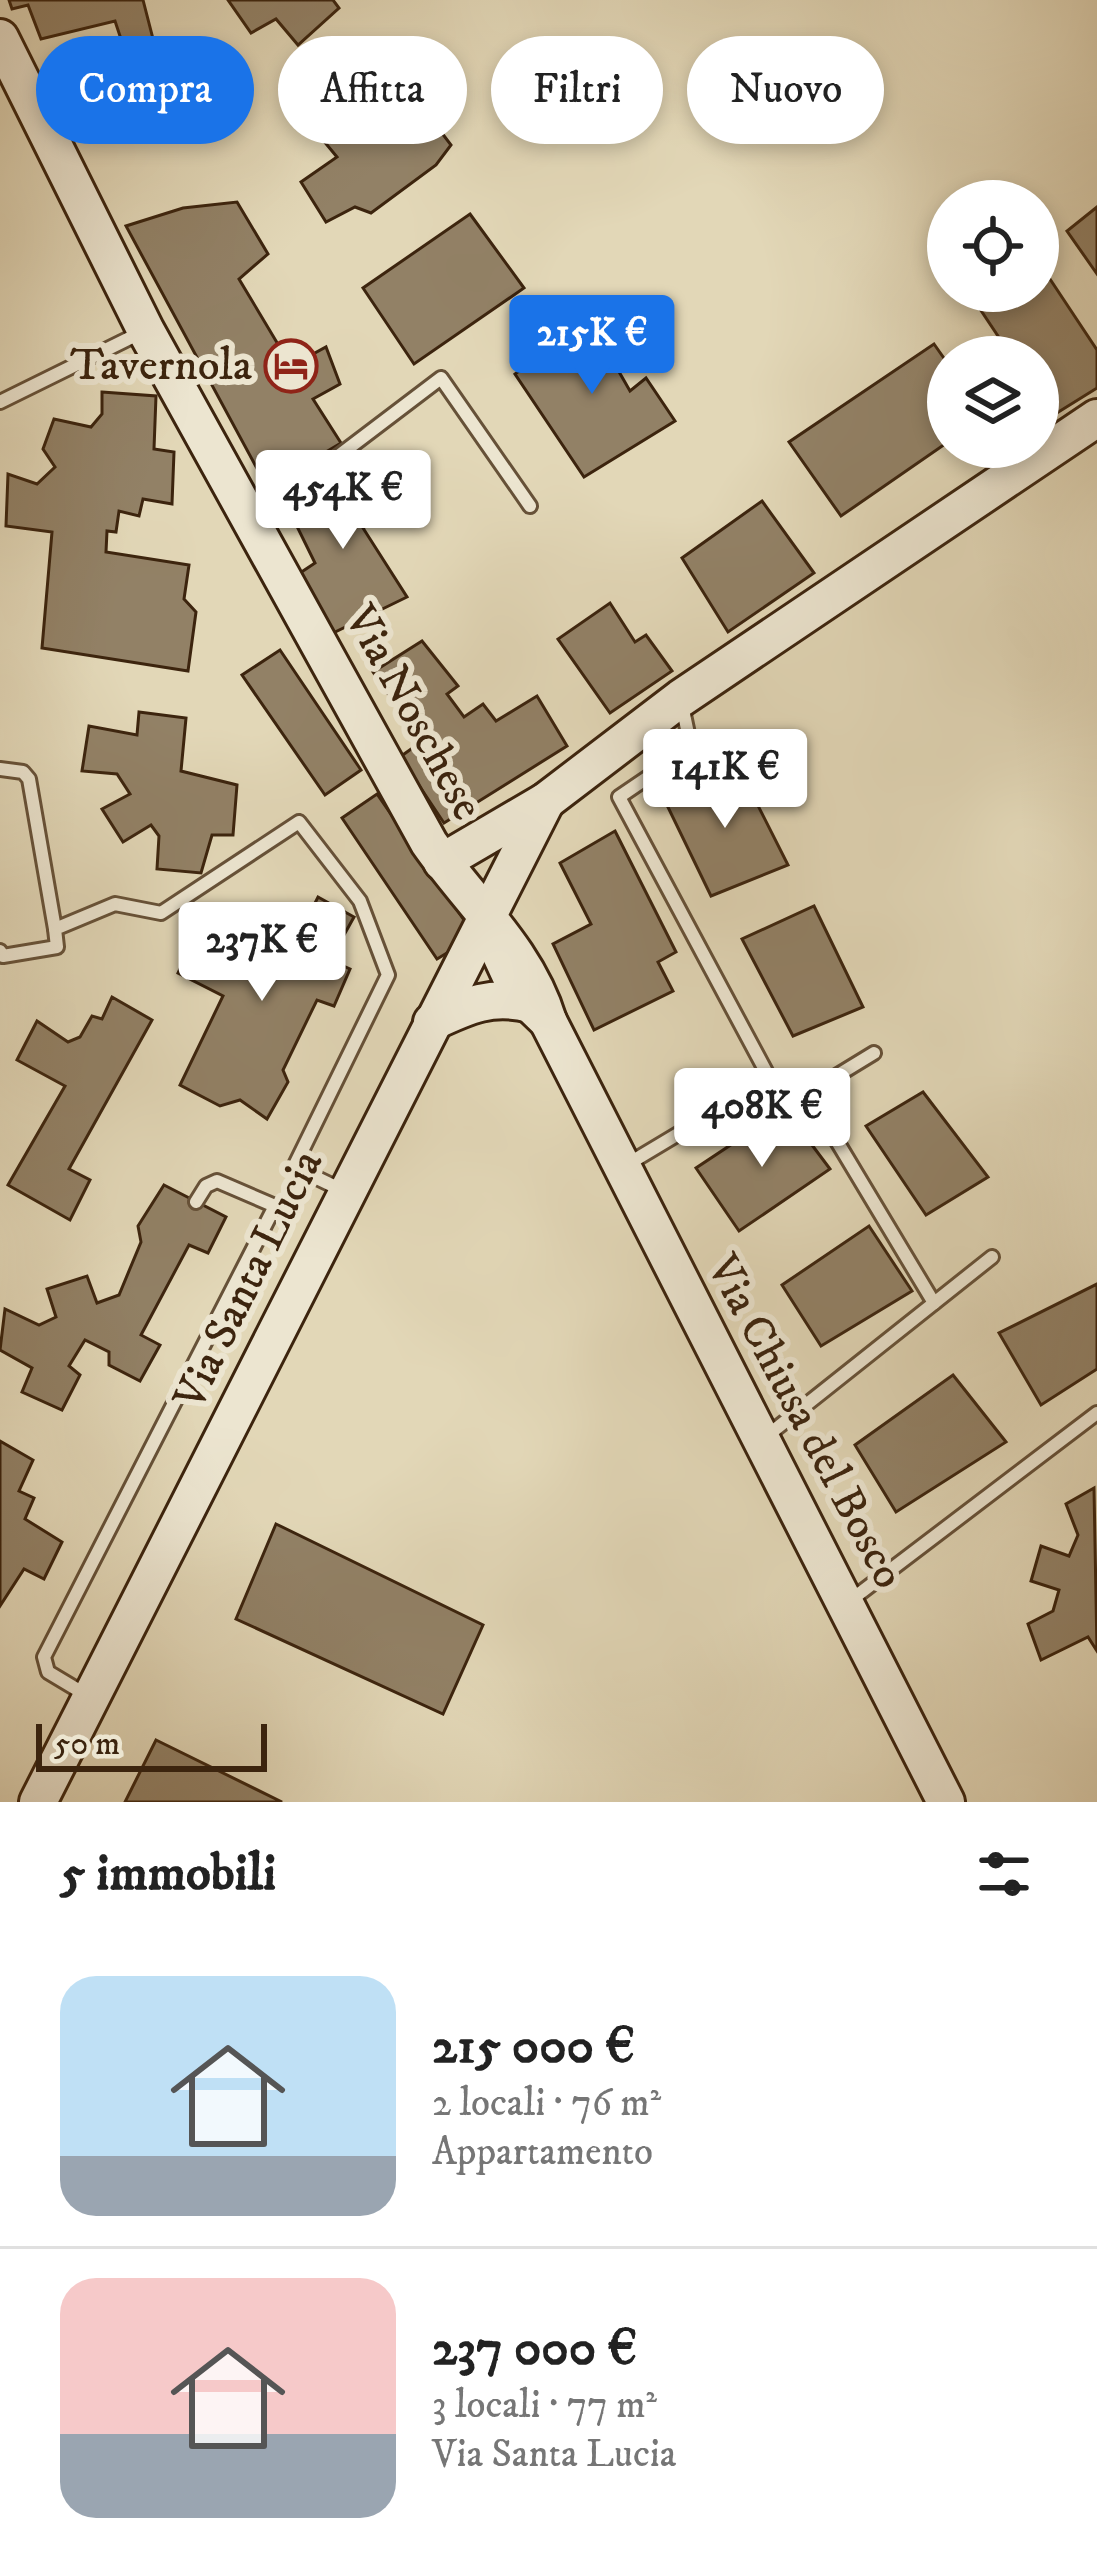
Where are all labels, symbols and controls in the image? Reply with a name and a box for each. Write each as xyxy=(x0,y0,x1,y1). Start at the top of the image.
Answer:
chip: Compra xyxy=(36,36,254,144)
chip: Affitta xyxy=(278,36,467,144)
chip: Filtri xyxy=(491,36,663,144)
chip: Nuovo xyxy=(687,36,884,144)
map controls xyxy=(927,180,1059,468)
button: locate xyxy=(927,180,1059,312)
pin: 215K € xyxy=(494,295,690,397)
text: 215K € xyxy=(536,309,648,358)
button: layers xyxy=(927,336,1059,468)
place label: Tavernola xyxy=(70,338,252,394)
hotel icon: Tavernola xyxy=(263,338,319,394)
pin: 454K € xyxy=(245,450,441,552)
text: 454K € xyxy=(283,464,403,513)
street label: Via Noschese xyxy=(331,595,495,830)
pin: 141K € xyxy=(627,729,823,831)
text: 141K € xyxy=(670,743,780,792)
pin: 237K € xyxy=(164,902,360,1004)
text: 237K € xyxy=(206,916,318,965)
pin: 408K € xyxy=(664,1068,860,1170)
text: 408K € xyxy=(701,1082,823,1131)
street label: Via Santa Lucia xyxy=(162,1141,336,1420)
street label: Via Chiusa del Bosco xyxy=(693,1245,917,1598)
scale bar xyxy=(36,1718,267,1771)
text: 50 m xyxy=(54,1724,120,1765)
icon: filters xyxy=(971,1841,1037,1907)
text: 5 immobili xyxy=(60,1842,276,1906)
text: 215 000 € xyxy=(432,2015,635,2079)
icon: home xyxy=(156,2024,300,2168)
text: 2 locali · 76 m² xyxy=(432,2079,661,2128)
text: Appartamento xyxy=(432,2128,653,2177)
text: 237 000 € xyxy=(432,2317,637,2381)
icon: home xyxy=(156,2326,300,2470)
text: 3 locali · 77 m² xyxy=(432,2381,657,2430)
text: Via Santa Lucia xyxy=(432,2430,676,2479)

